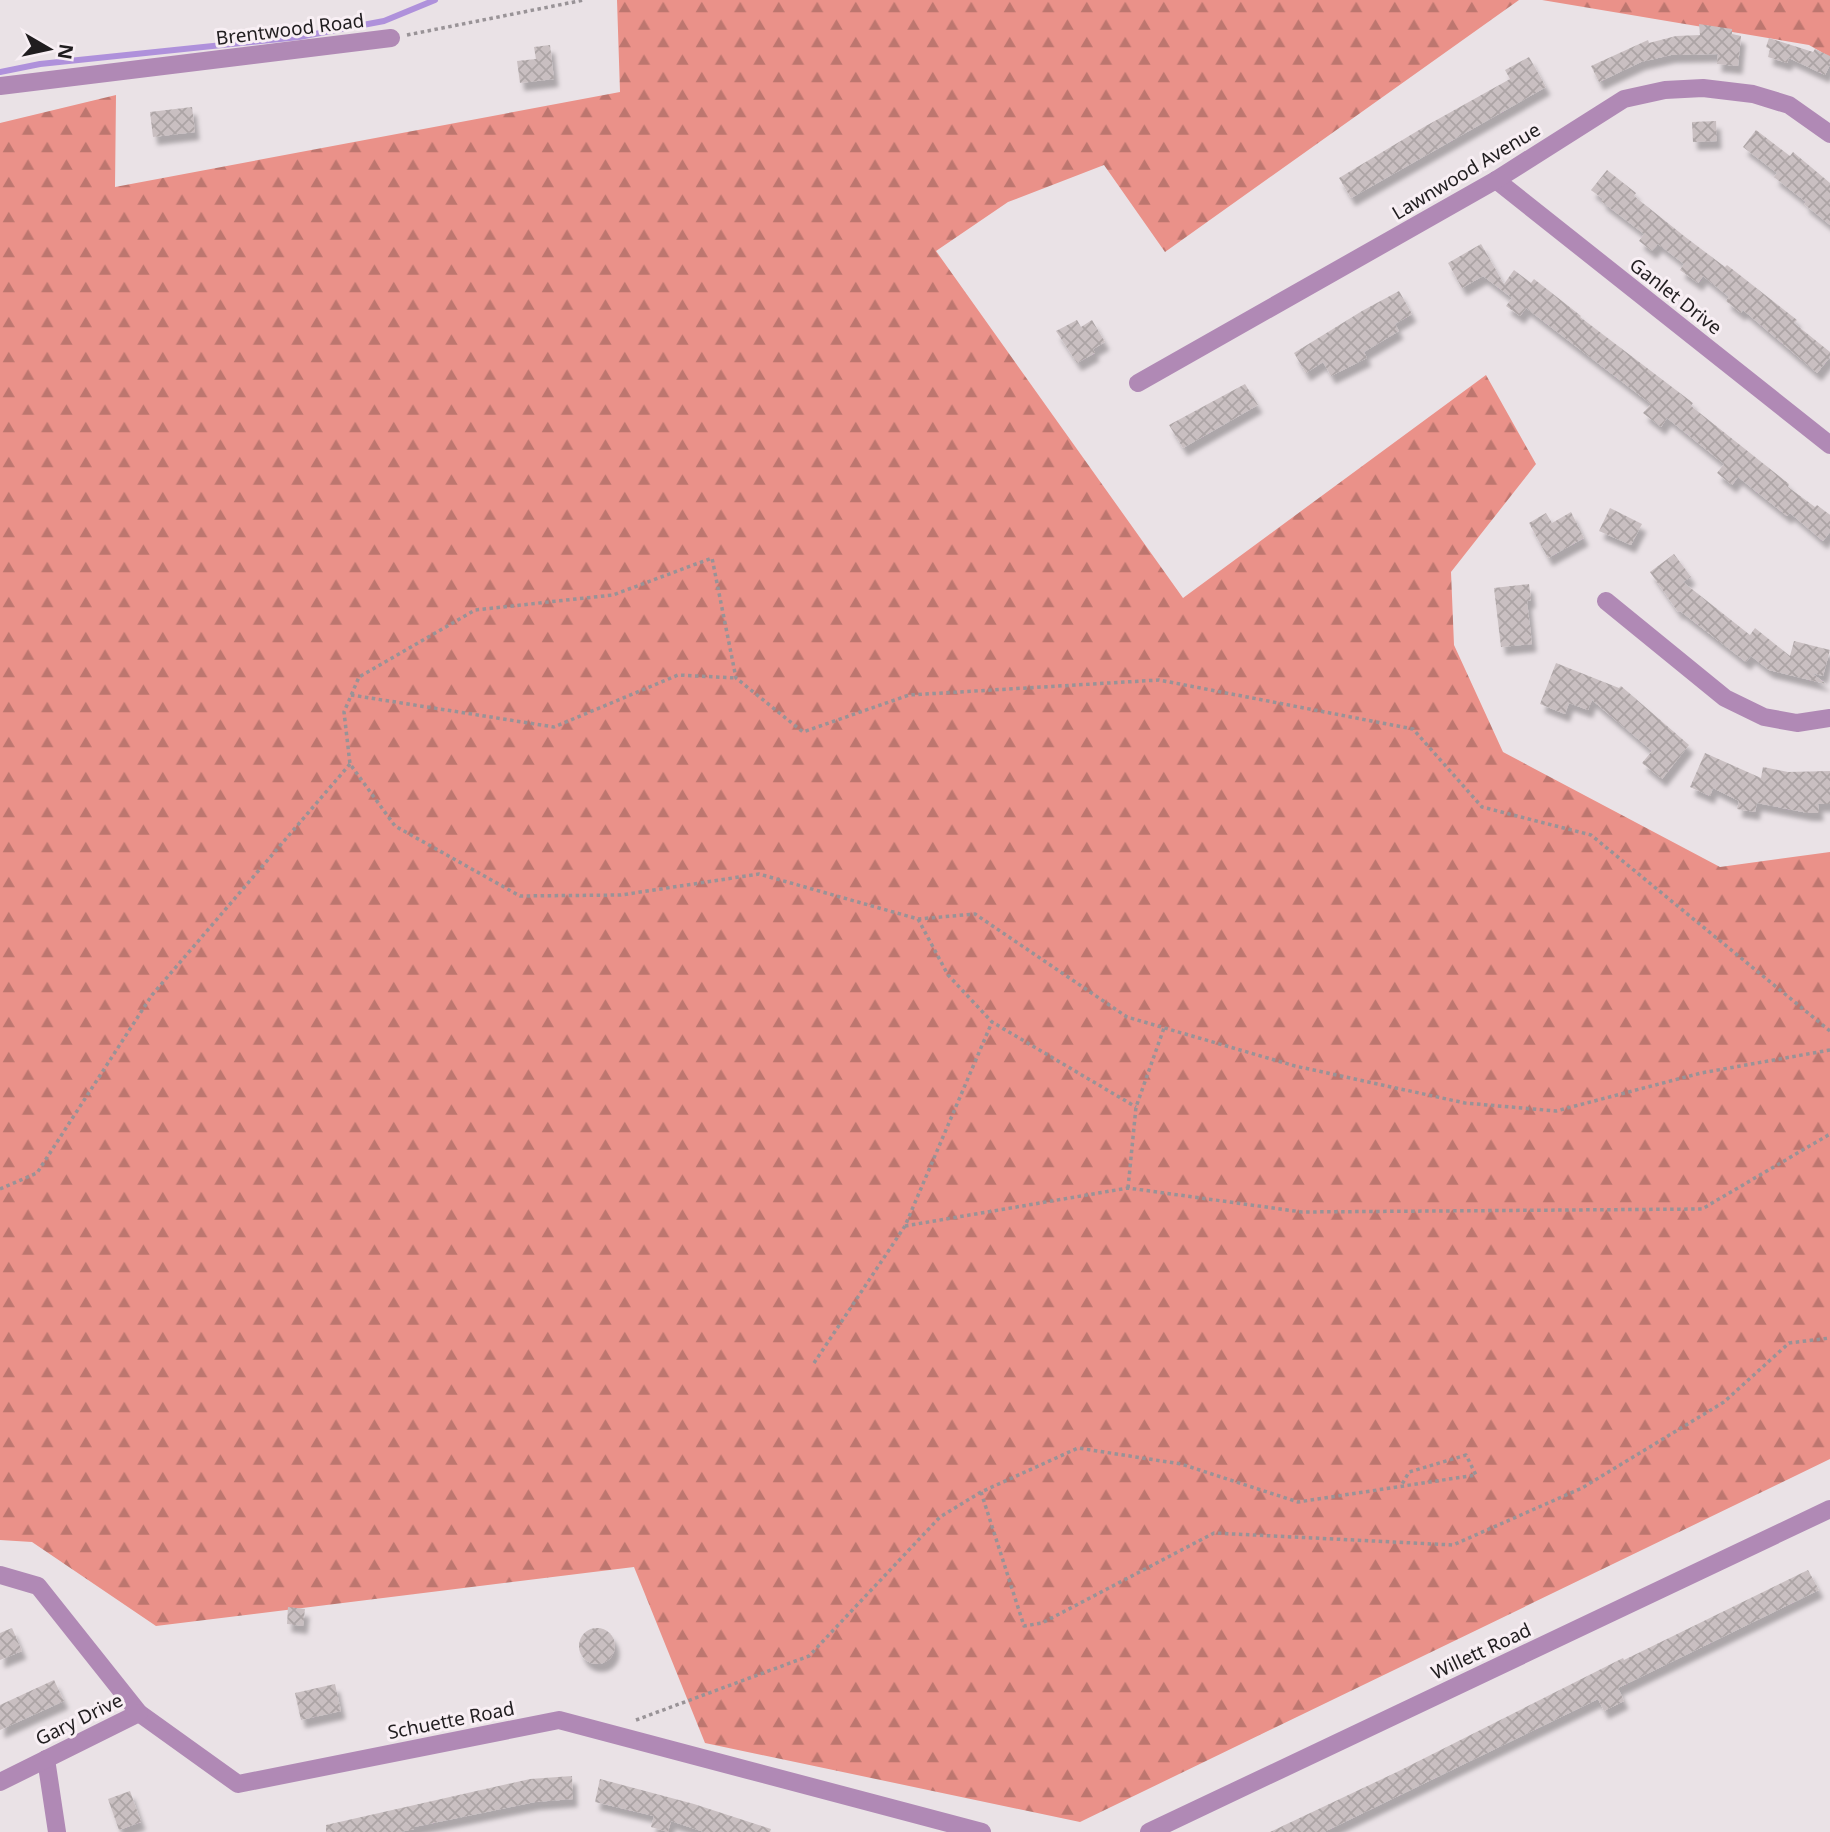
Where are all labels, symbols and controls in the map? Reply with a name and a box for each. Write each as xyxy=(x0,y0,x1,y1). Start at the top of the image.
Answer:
street label: Brentwood Road xyxy=(214,7,366,51)
north arrow xyxy=(14,14,84,84)
text: N xyxy=(52,42,80,61)
street label: Lawnwood Avenue xyxy=(1387,116,1545,226)
street label: Ganlet Drive xyxy=(1624,252,1728,340)
street label: Willett Road xyxy=(1427,1617,1535,1685)
street label: Gary Drive xyxy=(31,1687,127,1751)
street label: Schuette Road xyxy=(385,1695,517,1745)

